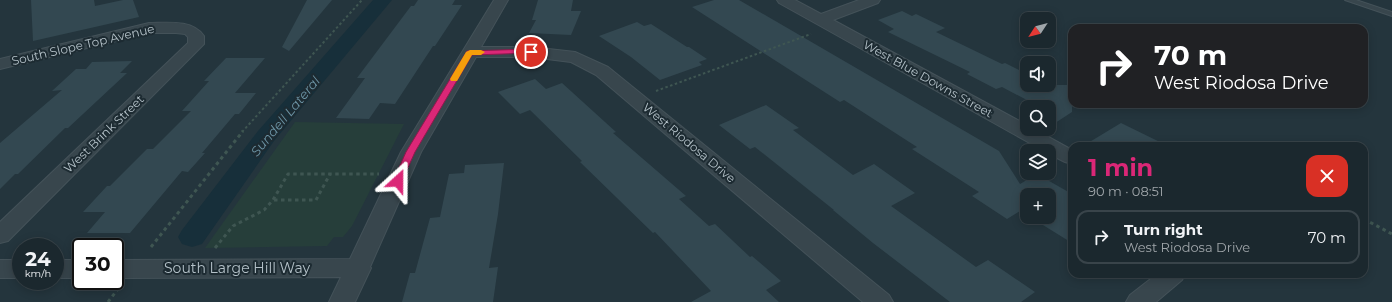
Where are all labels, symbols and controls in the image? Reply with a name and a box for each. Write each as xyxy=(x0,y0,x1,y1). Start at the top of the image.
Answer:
north arrow xyxy=(1020,12,1056,48)
map controls xyxy=(1020,12,1056,224)
street label: South Slope Top Avenue xyxy=(10,21,156,68)
pin xyxy=(514,35,548,69)
street label: West Blue Downs Street xyxy=(861,37,996,121)
text: 70 m xyxy=(1154,38,1227,72)
icon: right xyxy=(1088,40,1140,92)
icon: arrive xyxy=(520,41,542,63)
button: sound xyxy=(1020,56,1056,92)
water label: Sundell Lateral xyxy=(247,72,323,159)
text: West Riodosa Drive xyxy=(1154,72,1329,94)
street label: West Brink Street xyxy=(60,92,147,176)
street label: West Riodosa Drive xyxy=(640,99,739,186)
button: search xyxy=(1020,100,1056,136)
button: layers xyxy=(1020,144,1056,180)
text: 1 min xyxy=(1088,153,1153,182)
button: close xyxy=(1306,155,1348,197)
position arrow xyxy=(377,160,419,202)
text: 90 m · 08:51 xyxy=(1088,183,1164,199)
button: + xyxy=(1020,188,1056,224)
text: Turn right xyxy=(1124,220,1203,239)
icon: right xyxy=(1090,226,1112,248)
text: 70 m xyxy=(1308,228,1346,247)
speed limit sign: 30 xyxy=(72,238,124,290)
text: West Riodosa Drive xyxy=(1124,239,1250,255)
text: 24 xyxy=(25,247,51,271)
street label: South Large Hill Way xyxy=(164,259,310,277)
text: km/h xyxy=(25,267,51,280)

